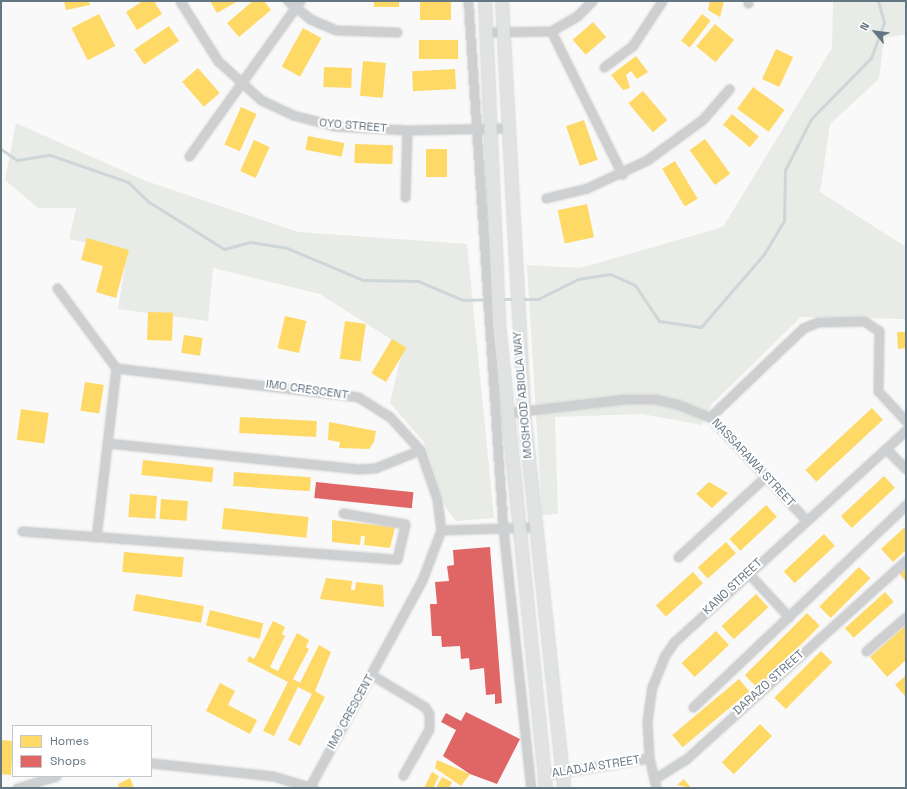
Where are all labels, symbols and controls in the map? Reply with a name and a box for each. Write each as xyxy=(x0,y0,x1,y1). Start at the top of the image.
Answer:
north arrow xyxy=(855,12,895,52)
text: N xyxy=(856,20,872,33)
street label: OYO STREET xyxy=(319,116,387,136)
street label: MOSHOOD ABIOLA WAY xyxy=(510,330,536,460)
street label: IMO CRESCENT xyxy=(265,377,349,403)
street label: NASSARAWA STREET xyxy=(708,416,798,510)
street label: KANO STREET xyxy=(700,556,766,618)
street label: DARAZO STREET xyxy=(731,647,807,719)
street label: IMO CRESCENT xyxy=(325,672,377,752)
legend xyxy=(12,725,152,777)
text: Homes xyxy=(50,733,89,749)
text: Shops xyxy=(50,753,86,769)
street label: ALADJA STREET xyxy=(551,753,641,781)

